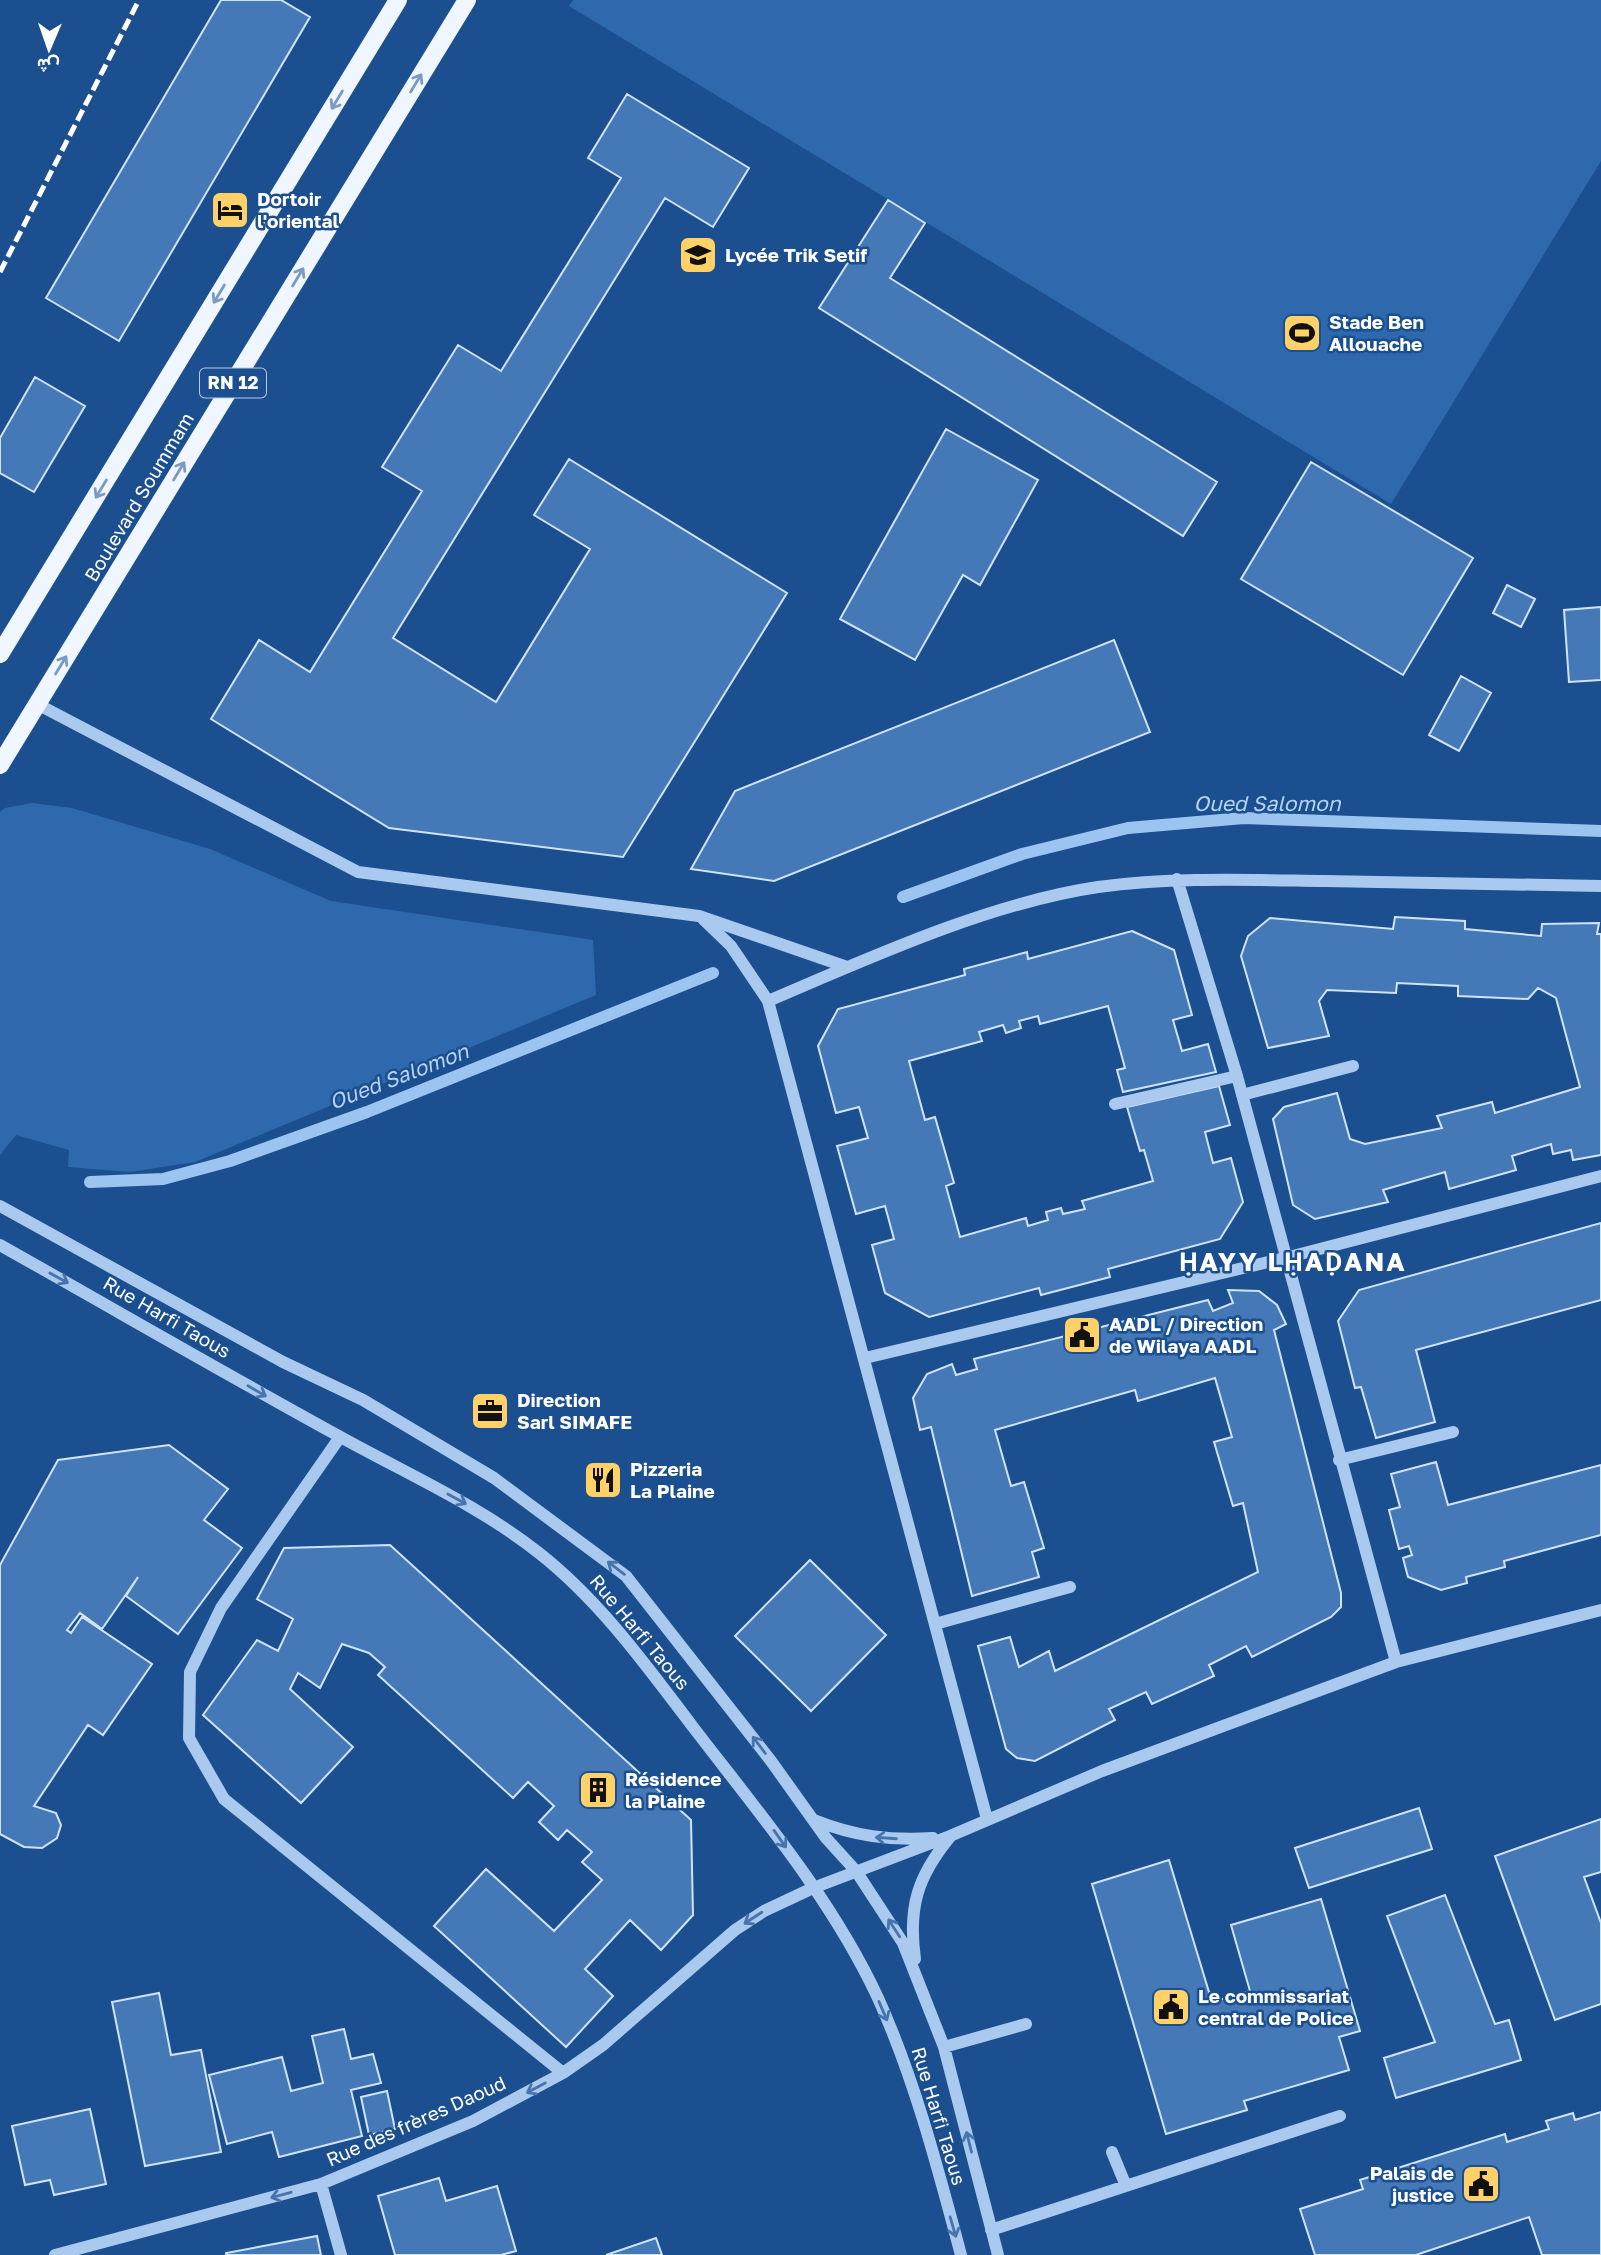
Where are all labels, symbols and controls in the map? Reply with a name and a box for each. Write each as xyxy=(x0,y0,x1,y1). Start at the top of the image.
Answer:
north arrow xyxy=(14,14,84,84)
text: ش xyxy=(36,54,60,78)
one-way arrow xyxy=(410,73,424,93)
one-way arrow xyxy=(330,90,344,110)
place label: Dortoir l'oriental xyxy=(257,187,339,232)
hotel icon: Dortoir l'oriental xyxy=(209,189,251,231)
school or university icon: Lycée Trik Setif xyxy=(677,234,719,276)
place label: Lycée Trik Setif xyxy=(725,243,867,266)
one-way arrow xyxy=(291,267,305,287)
one-way arrow xyxy=(212,284,226,304)
place label: Stade Ben Allouache xyxy=(1329,310,1424,355)
sports icon: Stade Ben Allouache xyxy=(1281,312,1323,354)
road number: RN 12 xyxy=(200,368,266,398)
street label: Boulevard Soummam xyxy=(79,408,198,585)
one-way arrow xyxy=(173,461,187,481)
one-way arrow xyxy=(93,478,107,498)
one-way arrow xyxy=(54,656,68,676)
water label: Oued Salomon xyxy=(1193,790,1342,816)
water label: Oued Salomon xyxy=(325,1037,473,1115)
district label: ḤAYY LḤAḌANA xyxy=(1179,1246,1407,1277)
one-way arrow xyxy=(49,1271,69,1285)
street label: Rue Harfi Taous xyxy=(99,1271,235,1362)
place label: AADL / Direction de Wilaya AADL xyxy=(1109,1312,1263,1357)
public building icon: AADL / Direction de Wilaya AADL xyxy=(1061,1314,1103,1356)
one-way arrow xyxy=(247,1384,267,1398)
place label: Direction Sarl SIMAFE xyxy=(517,1388,632,1433)
office icon: Direction Sarl SIMAFE xyxy=(469,1390,511,1432)
place label: Pizzeria La Plaine xyxy=(630,1457,715,1502)
restaurant icon: Pizzeria La Plaine xyxy=(582,1459,624,1501)
one-way arrow xyxy=(446,1493,467,1506)
one-way arrow xyxy=(607,1561,626,1575)
street label: Rue Harfi Taous xyxy=(586,1569,695,1694)
one-way arrow xyxy=(751,1736,766,1755)
place label: Résidence la Plaine xyxy=(625,1767,722,1812)
building icon: Résidence la Plaine xyxy=(577,1769,619,1811)
one-way arrow xyxy=(773,1829,787,1848)
one-way arrow xyxy=(875,1832,898,1845)
one-way arrow xyxy=(743,1912,763,1926)
one-way arrow xyxy=(886,1918,900,1938)
place label: Le commissariat central de Police xyxy=(1198,1984,1354,2029)
public building icon: Le commissariat central de Police xyxy=(1150,1986,1192,2028)
one-way arrow xyxy=(877,2000,890,2021)
street label: Rue Harfi Taous xyxy=(908,2044,971,2188)
street label: Rue des frères Daoud xyxy=(322,2071,509,2171)
one-way arrow xyxy=(526,2081,546,2095)
one-way arrow xyxy=(962,2131,975,2153)
place label: Palais de justice xyxy=(1370,2161,1454,2206)
public building icon: Palais de justice xyxy=(1460,2163,1502,2205)
one-way arrow xyxy=(270,2189,293,2202)
one-way arrow xyxy=(948,2216,961,2238)

